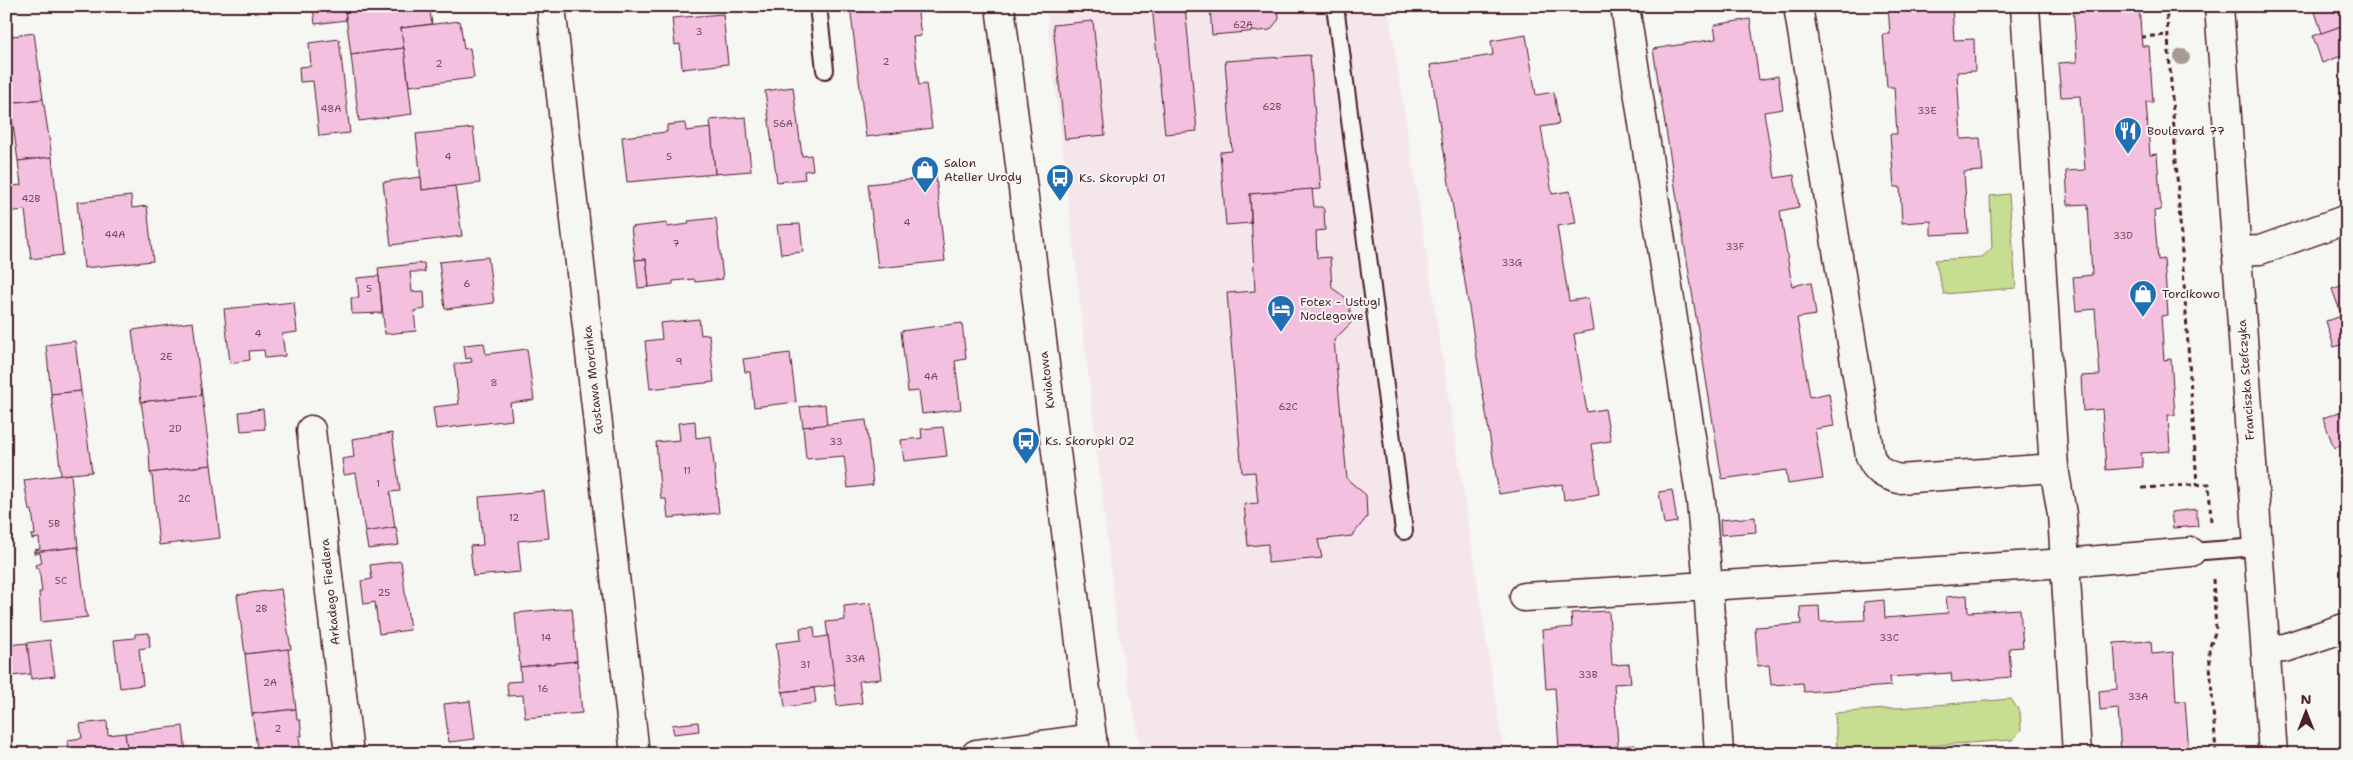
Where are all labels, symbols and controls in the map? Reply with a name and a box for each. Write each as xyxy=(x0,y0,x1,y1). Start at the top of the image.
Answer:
house number: 62A xyxy=(1233,18,1253,31)
house number: 3 xyxy=(696,25,703,38)
house number: 2 xyxy=(883,55,890,68)
house number: 2 xyxy=(436,57,443,70)
house number: 62B xyxy=(1262,100,1282,113)
house number: 48A xyxy=(320,102,342,115)
house number: 33E xyxy=(1917,104,1937,117)
restaurant icon: Boulevard 77 xyxy=(2113,116,2143,155)
house number: 56A xyxy=(773,117,793,130)
place label: Boulevard 77 xyxy=(2147,123,2225,139)
house number: 4 xyxy=(445,150,452,163)
house number: 5 xyxy=(666,150,672,163)
shop icon: Salon Atelier Urody xyxy=(910,155,940,194)
place label: Salon Atelier Urody xyxy=(944,155,1022,185)
bus stop icon: Ks. Skorupki 01 xyxy=(1045,163,1075,202)
place label: Ks. Skorupki 01 xyxy=(1079,170,1166,186)
house number: 42B xyxy=(22,192,41,205)
house number: 4 xyxy=(904,216,911,229)
house number: 44A xyxy=(105,228,125,241)
house number: 33D xyxy=(2113,229,2133,242)
house number: 7 xyxy=(673,237,680,250)
house number: 33F xyxy=(1725,240,1745,253)
house number: 33G xyxy=(1502,256,1523,269)
house number: 6 xyxy=(464,277,471,290)
shop icon: Torcikowo xyxy=(2128,279,2158,318)
house number: 5 xyxy=(366,282,372,295)
place label: Torcikowo xyxy=(2162,286,2220,302)
hotel icon: Fotex - Usługi Noclegowe xyxy=(1266,294,1296,333)
place label: Fotex - Usługi Noclegowe xyxy=(1300,294,1381,324)
street label: Franciszka Stefczyka xyxy=(2234,319,2258,441)
street label: Gustawa Morcinka xyxy=(579,324,607,435)
house number: 4 xyxy=(255,327,262,340)
house number: 2E xyxy=(160,350,172,363)
street label: Kwiatowa xyxy=(1035,350,1058,410)
house number: 9 xyxy=(676,355,683,368)
house number: 4A xyxy=(924,370,938,383)
house number: 8 xyxy=(491,376,498,389)
house number: 62C xyxy=(1278,400,1298,413)
house number: 2D xyxy=(168,422,182,435)
bus stop icon: Ks. Skorupki 02 xyxy=(1011,426,1041,465)
place label: Ks. Skorupki 02 xyxy=(1045,433,1135,449)
house number: 33 xyxy=(829,435,843,448)
house number: 11 xyxy=(683,464,691,477)
house number: 1 xyxy=(376,477,380,490)
house number: 2C xyxy=(178,492,190,505)
house number: 12 xyxy=(509,511,519,524)
house number: 5B xyxy=(48,517,60,530)
street label: Arkadego Fiedlera xyxy=(316,537,344,646)
house number: 5C xyxy=(55,574,67,587)
house number: 25 xyxy=(378,586,390,599)
house number: 2B xyxy=(255,602,267,615)
house number: 14 xyxy=(541,631,551,644)
house number: 33C xyxy=(1879,631,1899,644)
house number: 33A xyxy=(845,652,865,665)
house number: 31 xyxy=(800,658,810,671)
house number: 33B xyxy=(1578,668,1598,681)
house number: 2A xyxy=(263,676,277,689)
house number: 16 xyxy=(538,682,548,695)
north arrow xyxy=(2280,688,2330,738)
house number: 33A xyxy=(2128,690,2148,703)
text: N xyxy=(2300,690,2312,708)
house number: 2 xyxy=(275,722,282,735)

